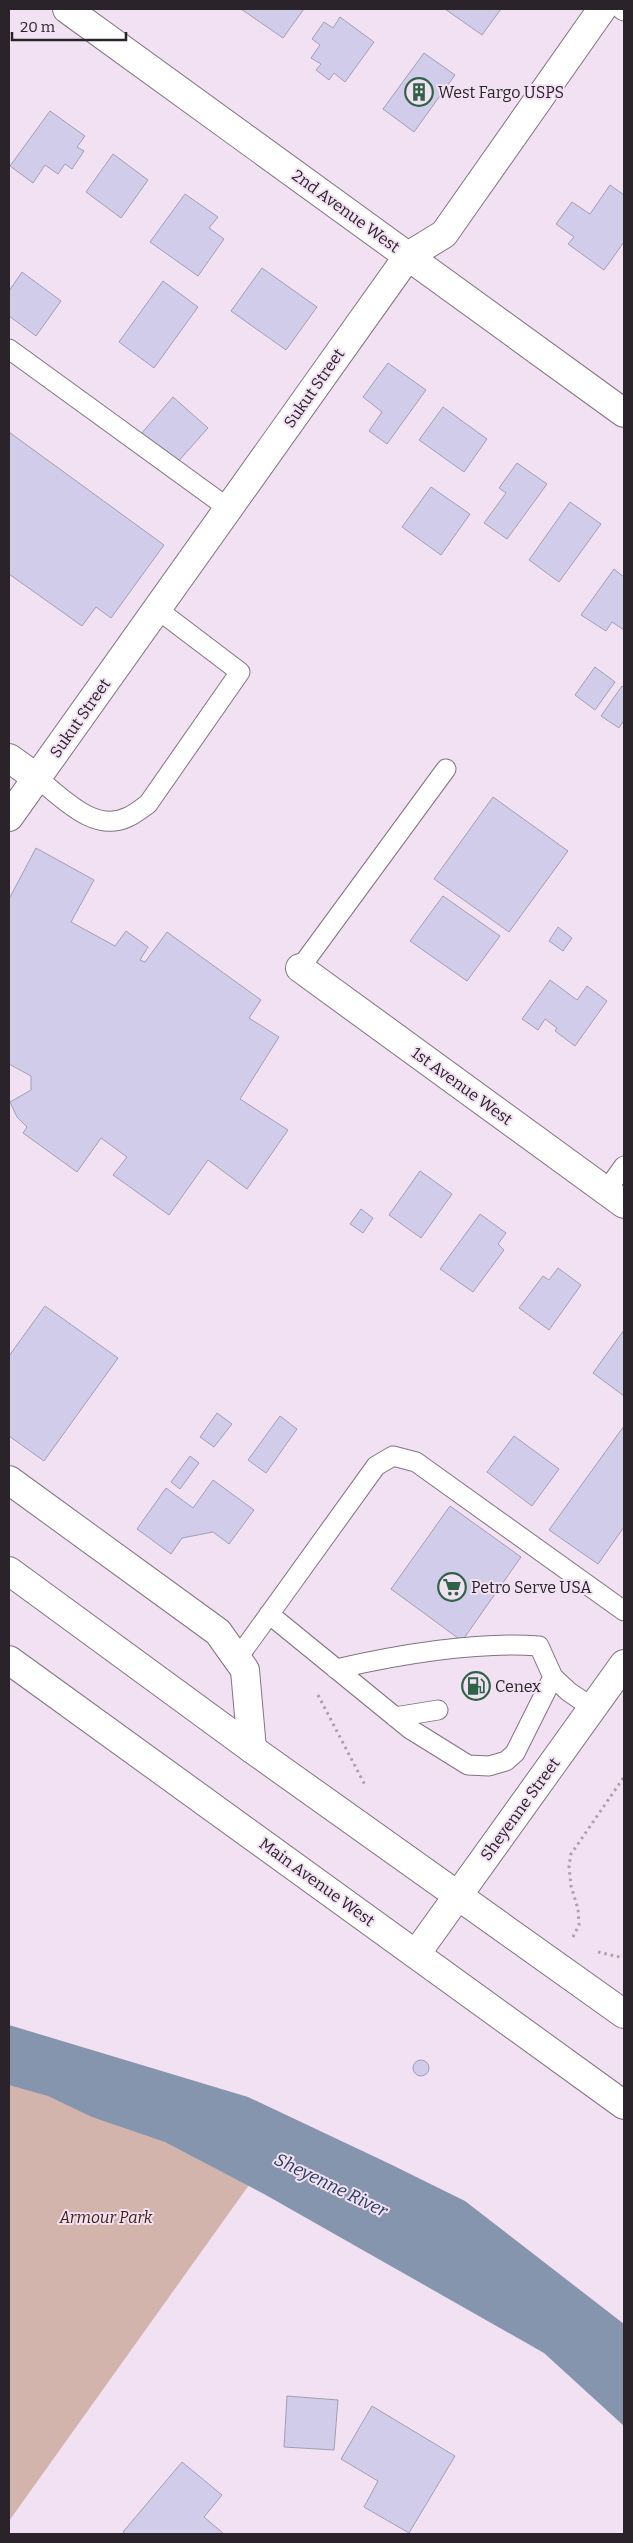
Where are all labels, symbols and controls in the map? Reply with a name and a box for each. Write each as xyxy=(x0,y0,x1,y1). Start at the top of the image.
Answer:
scale bar xyxy=(12,10,126,42)
text: 20 m xyxy=(20,18,56,36)
building icon: West Fargo USPS xyxy=(404,77,434,107)
place label: West Fargo USPS xyxy=(438,83,564,102)
street label: 2nd Avenue West xyxy=(288,166,404,257)
street label: Sukut Street xyxy=(280,345,348,431)
street label: Sukut Street xyxy=(46,675,114,761)
street label: 1st Avenue West xyxy=(408,1043,516,1129)
supermarket icon: Petro Serve USA xyxy=(437,1572,467,1602)
place label: Petro Serve USA xyxy=(471,1578,592,1597)
fuel station icon: Cenex xyxy=(461,1671,491,1701)
place label: Cenex xyxy=(495,1677,541,1696)
street label: Sheyenne Street xyxy=(476,1754,564,1864)
street label: Main Avenue West xyxy=(256,1834,378,1930)
water label: Sheyenne River xyxy=(271,2148,392,2222)
park label: Armour Park xyxy=(59,2208,153,2227)

